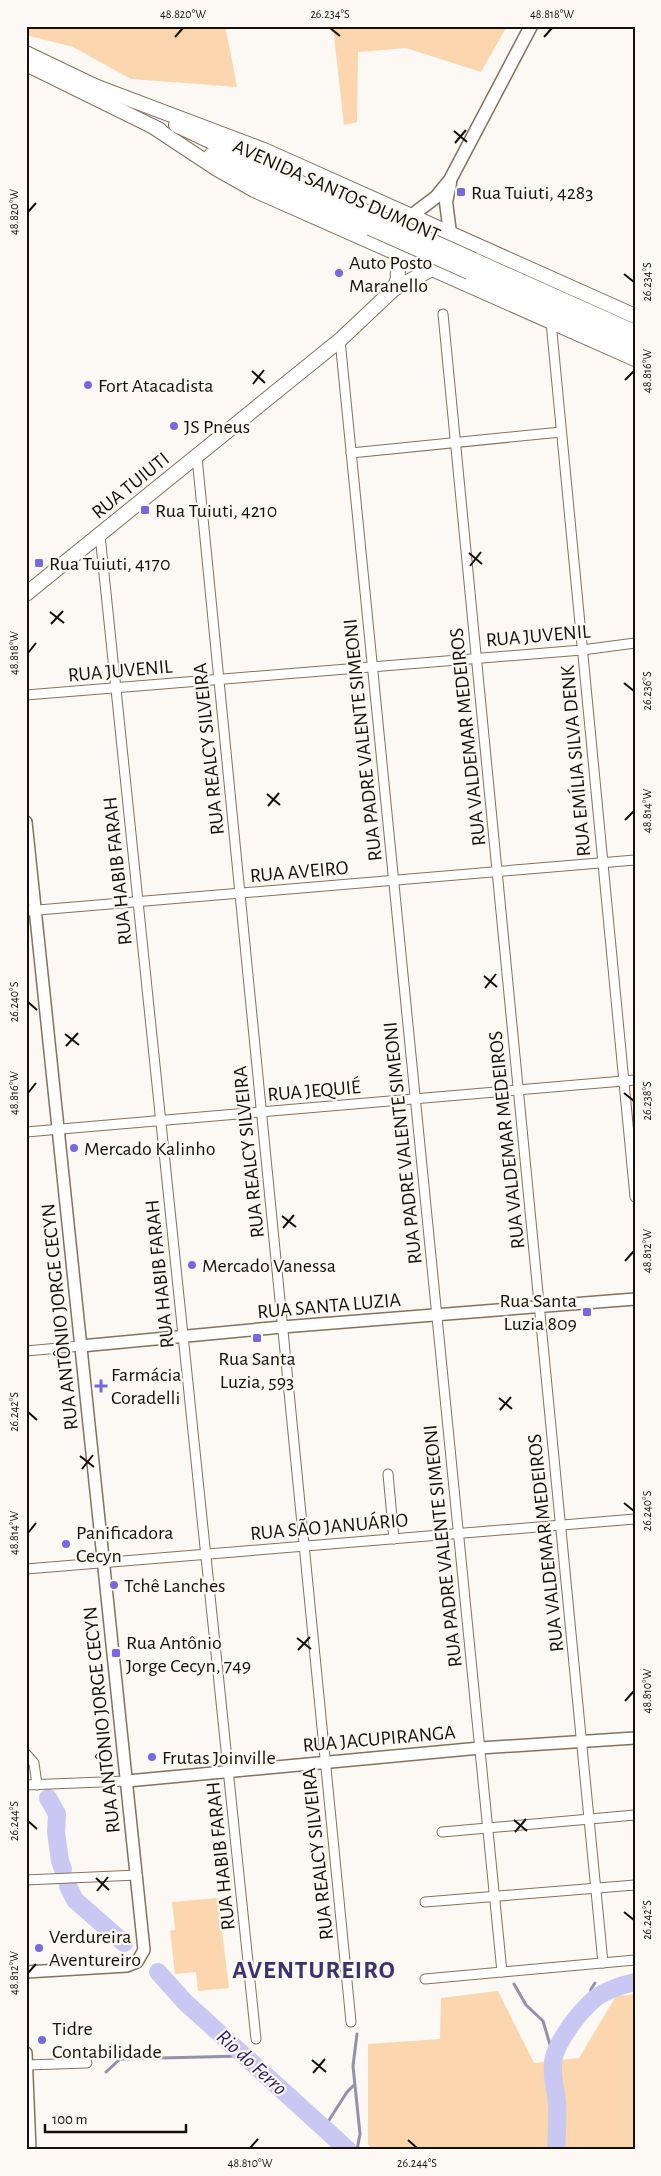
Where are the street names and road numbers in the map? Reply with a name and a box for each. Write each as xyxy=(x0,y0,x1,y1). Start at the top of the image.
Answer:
street label: AVENIDA SANTOS DUMONT xyxy=(230,136,443,246)
street label: RUA TUIUTI xyxy=(88,449,173,523)
street label: RUA PADRE VALENTE SIMEONI xyxy=(340,618,386,862)
street label: RUA JUVENIL xyxy=(485,621,592,651)
street label: RUA VALDEMAR MEDEIROS xyxy=(447,627,489,847)
street label: RUA JUVENIL xyxy=(67,656,174,686)
street label: RUA REALCY SILVEIRA xyxy=(190,661,228,836)
street label: RUA EMÍLIA SILVA DENK xyxy=(557,664,594,858)
street label: RUA HABIB FARAH xyxy=(100,796,136,946)
street label: RUA AVEIRO xyxy=(249,858,349,886)
street label: RUA PADRE VALENTE SIMEONI xyxy=(380,1021,426,1265)
street label: RUA VALDEMAR MEDEIROS xyxy=(486,1030,528,1250)
street label: RUA REALCY SILVEIRA xyxy=(230,1064,268,1239)
street label: RUA JEQUIÉ xyxy=(267,1076,362,1105)
street label: RUA HABIB FARAH xyxy=(142,1199,178,1349)
street label: RUA ANTÔNIO JORGE CECYN xyxy=(37,1203,82,1431)
street label: RUA SANTA LUZIA xyxy=(256,1290,402,1322)
street label: RUA PADRE VALENTE SIMEONI xyxy=(420,1424,466,1668)
street label: RUA VALDEMAR MEDEIROS xyxy=(525,1433,567,1653)
street label: RUA SÃO JANUÁRIO xyxy=(249,1509,409,1544)
street label: RUA ANTÔNIO JORGE CECYN xyxy=(79,1606,124,1834)
street label: RUA JACUPIRANGA xyxy=(302,1722,457,1756)
street label: RUA REALCY SILVEIRA xyxy=(299,1766,337,1941)
street label: RUA HABIB FARAH xyxy=(203,1781,239,1931)

